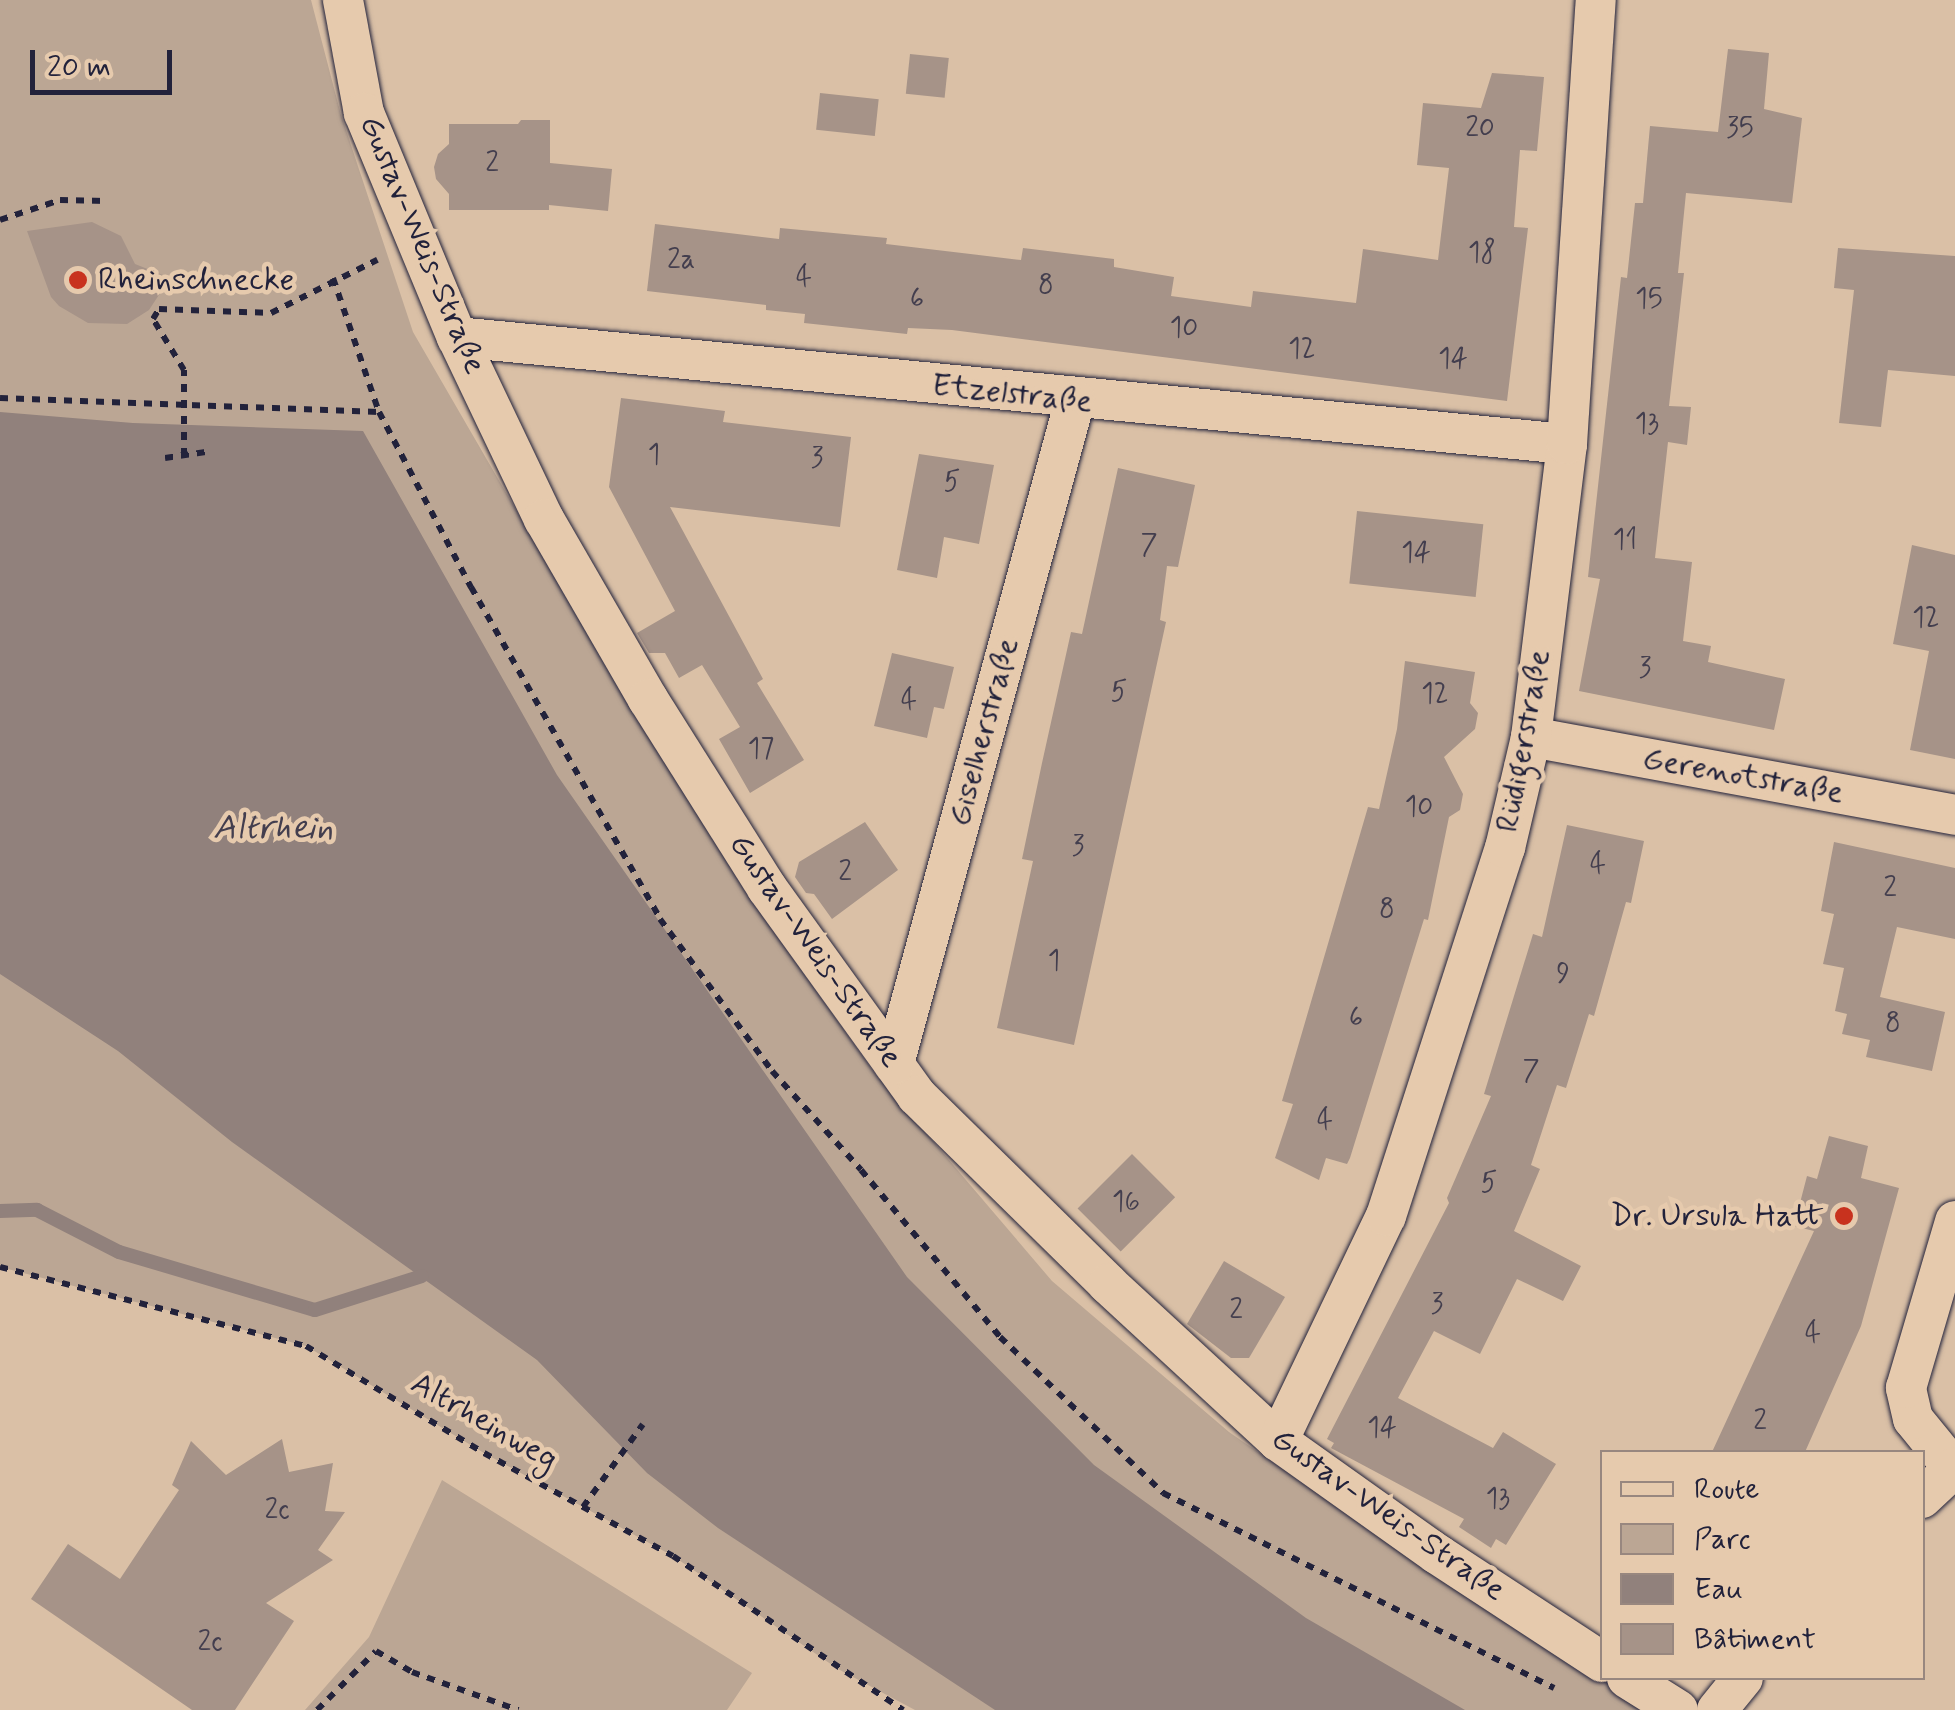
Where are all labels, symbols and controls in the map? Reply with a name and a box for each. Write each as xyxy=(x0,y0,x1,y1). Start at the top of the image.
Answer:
scale bar xyxy=(35,30,178,92)
text: 20 m xyxy=(47,48,111,87)
street label: Gustav-Weis-Straße xyxy=(350,110,494,380)
house number: 20 xyxy=(1465,112,1495,146)
house number: 35 xyxy=(1726,112,1754,146)
house number: 2 xyxy=(485,147,499,181)
house number: 18 xyxy=(1468,237,1496,271)
house number: 2a xyxy=(667,244,695,278)
place label: Rheinschnecke xyxy=(98,261,294,299)
house number: 4 xyxy=(796,261,812,295)
marker: Rheinschnecke xyxy=(67,269,89,291)
house number: 8 xyxy=(1038,269,1054,303)
house number: 6 xyxy=(910,283,924,317)
house number: 15 xyxy=(1635,283,1663,317)
house number: 10 xyxy=(1170,312,1198,346)
house number: 12 xyxy=(1288,333,1316,367)
house number: 14 xyxy=(1438,343,1468,377)
street label: Etzelstraße xyxy=(930,366,1094,422)
house number: 13 xyxy=(1635,408,1659,442)
house number: 1 xyxy=(648,439,660,473)
house number: 3 xyxy=(811,442,823,476)
house number: 5 xyxy=(944,466,960,500)
house number: 11 xyxy=(1613,524,1637,558)
house number: 7 xyxy=(1141,529,1157,563)
house number: 14 xyxy=(1401,537,1431,571)
house number: 12 xyxy=(1912,602,1940,636)
street label: Giselherstraße xyxy=(940,634,1028,830)
street label: Rüdigerstraße xyxy=(1489,647,1559,835)
house number: 3 xyxy=(1639,652,1651,686)
house number: 5 xyxy=(1111,676,1127,710)
house number: 12 xyxy=(1421,678,1449,712)
house number: 4 xyxy=(901,684,917,718)
house number: 17 xyxy=(748,733,774,767)
street label: Gerenotstraße xyxy=(1640,739,1846,813)
house number: 10 xyxy=(1405,791,1433,825)
water label: Altrhein xyxy=(213,807,333,849)
street label: Gustav-Weis-Straße xyxy=(720,827,910,1075)
house number: 3 xyxy=(1072,830,1084,864)
house number: 4 xyxy=(1590,848,1606,882)
house number: 2 xyxy=(838,856,852,890)
house number: 2 xyxy=(1883,872,1897,906)
house number: 8 xyxy=(1379,893,1395,927)
house number: 1 xyxy=(1048,945,1060,979)
house number: 9 xyxy=(1556,958,1570,992)
house number: 6 xyxy=(1349,1002,1363,1036)
house number: 8 xyxy=(1885,1007,1901,1041)
house number: 7 xyxy=(1523,1055,1539,1089)
house number: 4 xyxy=(1317,1104,1333,1138)
house number: 5 xyxy=(1481,1167,1497,1201)
house number: 16 xyxy=(1112,1186,1140,1220)
place label: Dr. Ursula Hatt xyxy=(1610,1197,1824,1235)
marker: Dr. Ursula Hatt xyxy=(1833,1205,1855,1227)
house number: 3 xyxy=(1431,1288,1443,1322)
house number: 2 xyxy=(1229,1294,1243,1328)
house number: 4 xyxy=(1805,1317,1821,1351)
street label: Altrheinweg xyxy=(404,1365,564,1479)
house number: 2 xyxy=(1753,1405,1767,1439)
house number: 14 xyxy=(1367,1412,1397,1446)
street label: Gustav-Weis-Straße xyxy=(1264,1420,1512,1610)
legend xyxy=(1600,1450,1925,1680)
text: Route xyxy=(1694,1470,1759,1509)
house number: 13 xyxy=(1486,1483,1510,1517)
house number: 2c xyxy=(264,1494,290,1528)
text: Parc xyxy=(1694,1520,1751,1559)
text: Eau xyxy=(1694,1570,1743,1609)
text: Bâtiment xyxy=(1694,1620,1816,1659)
house number: 2c xyxy=(197,1626,223,1660)

